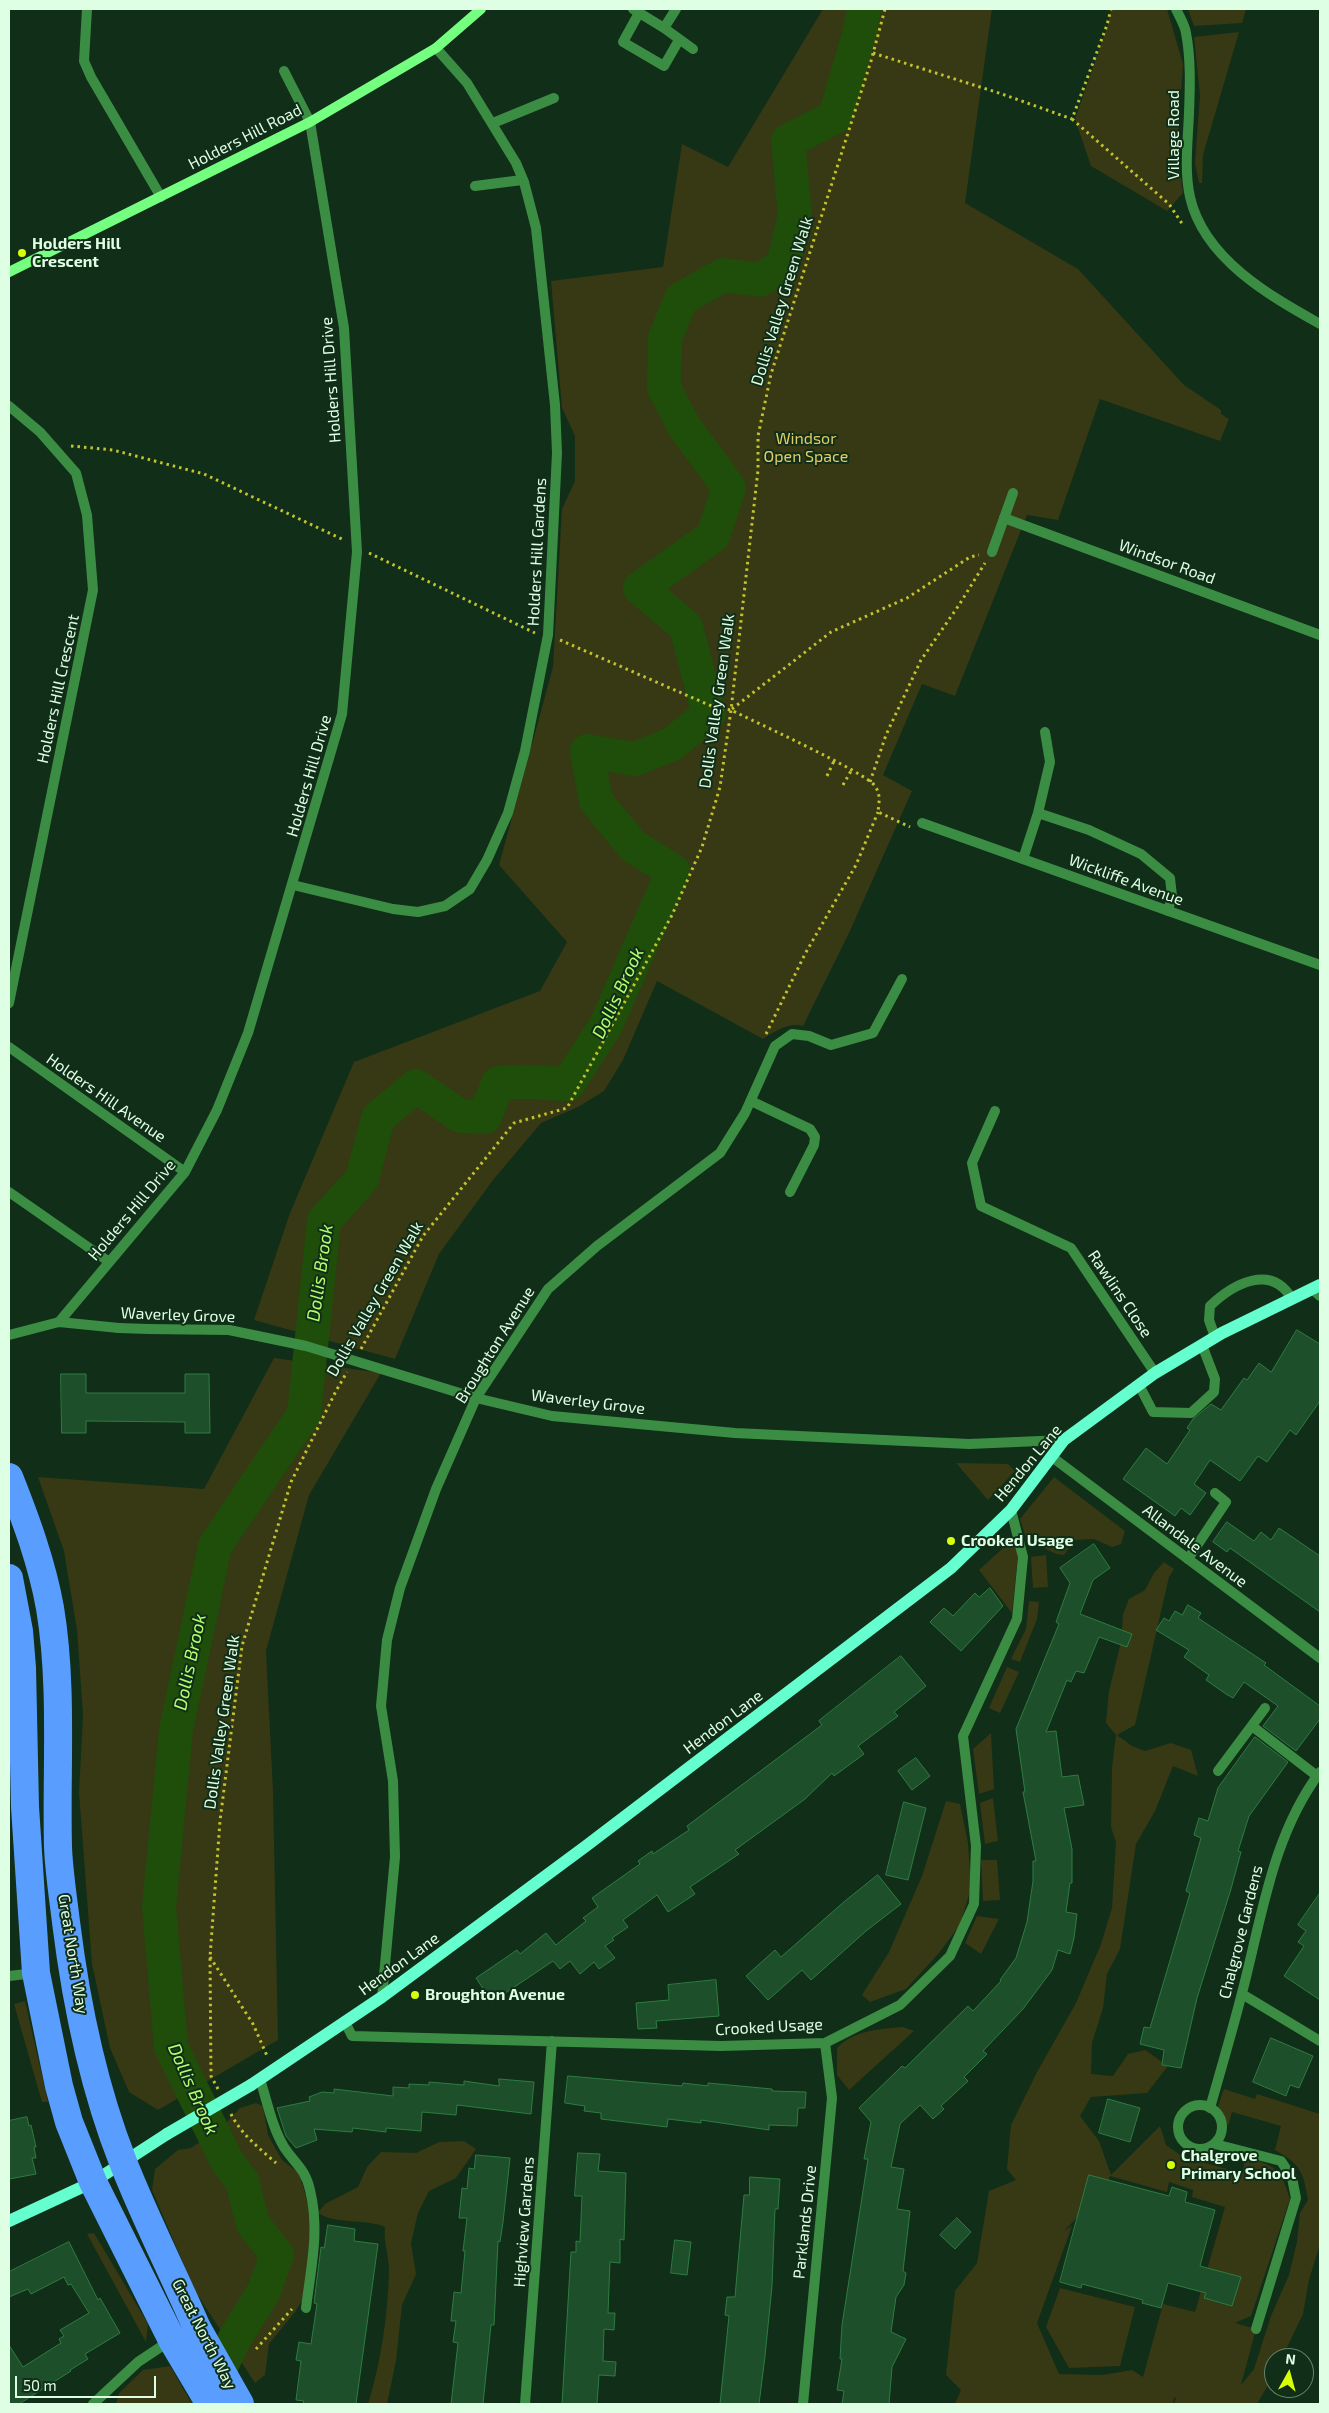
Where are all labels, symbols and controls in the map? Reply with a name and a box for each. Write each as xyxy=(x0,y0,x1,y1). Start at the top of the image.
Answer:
street label: Village Road xyxy=(1164,90,1184,180)
street label: Holders Hill Road xyxy=(185,100,305,174)
street label: Dollis Valley Green Walk xyxy=(747,214,817,388)
place label: Holders Hill Crescent xyxy=(32,234,121,272)
marker: Holders Hill Crescent xyxy=(16,247,28,259)
street label: Holders Hill Drive xyxy=(317,316,345,444)
park label: Windsor Open Space xyxy=(764,429,848,467)
street label: Holders Hill Gardens xyxy=(524,477,550,627)
street label: Windsor Road xyxy=(1116,536,1218,588)
street label: Holders Hill Crescent xyxy=(33,613,83,765)
street label: Dollis Valley Green Walk xyxy=(695,613,739,789)
street label: Holders Hill Drive xyxy=(282,713,336,839)
street label: Wickliffe Avenue xyxy=(1066,850,1186,910)
water label: Dollis Brook xyxy=(588,944,648,1042)
street label: Holders Hill Avenue xyxy=(42,1049,170,1147)
street label: Holders Hill Drive xyxy=(84,1156,180,1264)
street label: Dollis Valley Green Walk xyxy=(323,1218,427,1380)
water label: Dollis Brook xyxy=(302,1223,338,1323)
street label: Rawlins Close xyxy=(1084,1247,1156,1341)
street label: Broughton Avenue xyxy=(451,1283,539,1407)
street label: Waverley Grove xyxy=(120,1303,236,1327)
street label: Waverley Grove xyxy=(530,1385,646,1419)
street label: Hendon Lane xyxy=(990,1421,1066,1505)
street label: Allandale Avenue xyxy=(1139,1500,1251,1592)
place label: Crooked Usage xyxy=(961,1531,1073,1551)
marker: Crooked Usage xyxy=(945,1535,957,1547)
water label: Dollis Brook xyxy=(169,1612,211,1712)
street label: Dollis Valley Green Walk xyxy=(200,1634,244,1810)
street label: Hendon Lane xyxy=(679,1686,767,1758)
street label: Chalgrove Gardens xyxy=(1215,1863,1267,2001)
street label: Great North Way xyxy=(54,1893,92,2015)
street label: Hendon Lane xyxy=(355,1928,443,2000)
place label: Broughton Avenue xyxy=(425,1985,565,2005)
marker: Broughton Avenue xyxy=(409,1989,421,2001)
street label: Crooked Usage xyxy=(715,2015,823,2039)
water label: Dollis Brook xyxy=(163,2040,223,2138)
place label: Chalgrove Primary School xyxy=(1181,2146,1296,2184)
street label: Highview Gardens xyxy=(510,2156,538,2288)
marker: Chalgrove Primary School xyxy=(1165,2159,1177,2171)
street label: Parklands Drive xyxy=(789,2164,821,2280)
street label: Great North Way xyxy=(168,2276,240,2392)
north arrow xyxy=(1264,2348,1314,2398)
text: N xyxy=(1285,2350,1297,2368)
scale bar xyxy=(18,2366,159,2398)
text: 50 m xyxy=(23,2376,57,2394)

